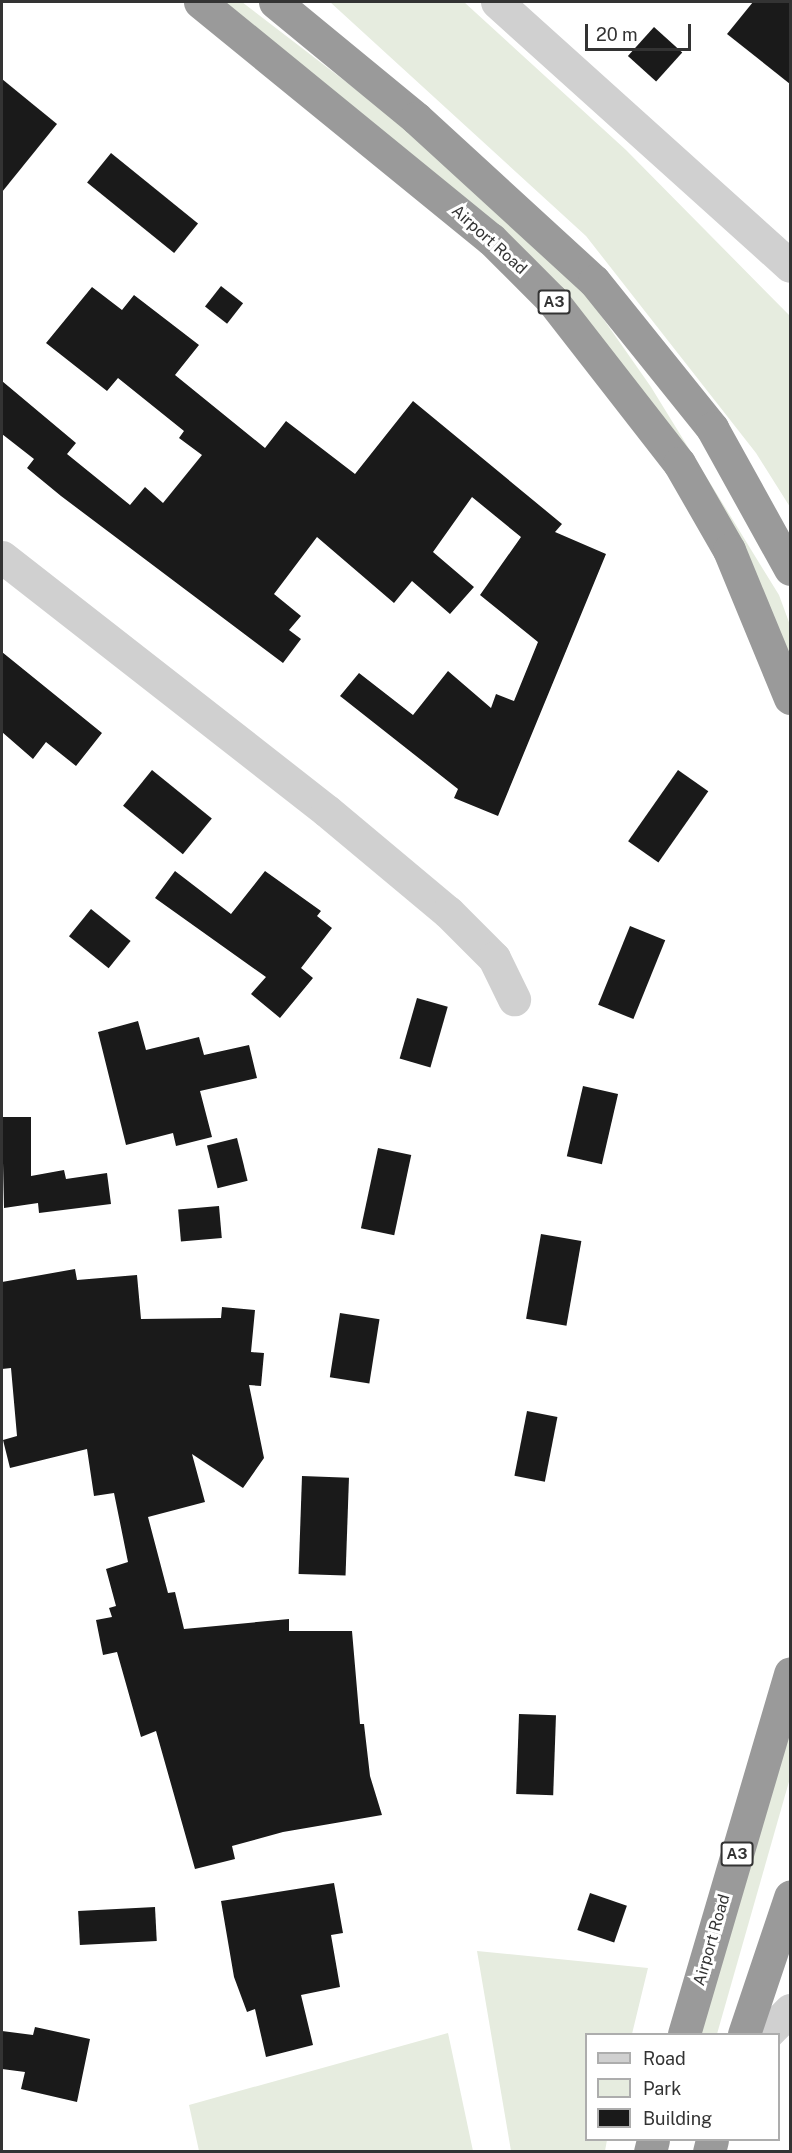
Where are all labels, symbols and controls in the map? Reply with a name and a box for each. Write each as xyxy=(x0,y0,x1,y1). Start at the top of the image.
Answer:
scale bar xyxy=(588,12,694,50)
text: 20 m xyxy=(596,24,638,45)
street label: Airport Road xyxy=(448,201,530,279)
road number: A3 xyxy=(538,290,570,314)
road number: A3 xyxy=(720,1842,754,1866)
street label: Airport Road xyxy=(690,1892,734,1988)
legend xyxy=(585,2033,780,2141)
text: Road xyxy=(643,2048,686,2069)
text: Park xyxy=(643,2078,681,2099)
text: Building xyxy=(643,2108,712,2129)

